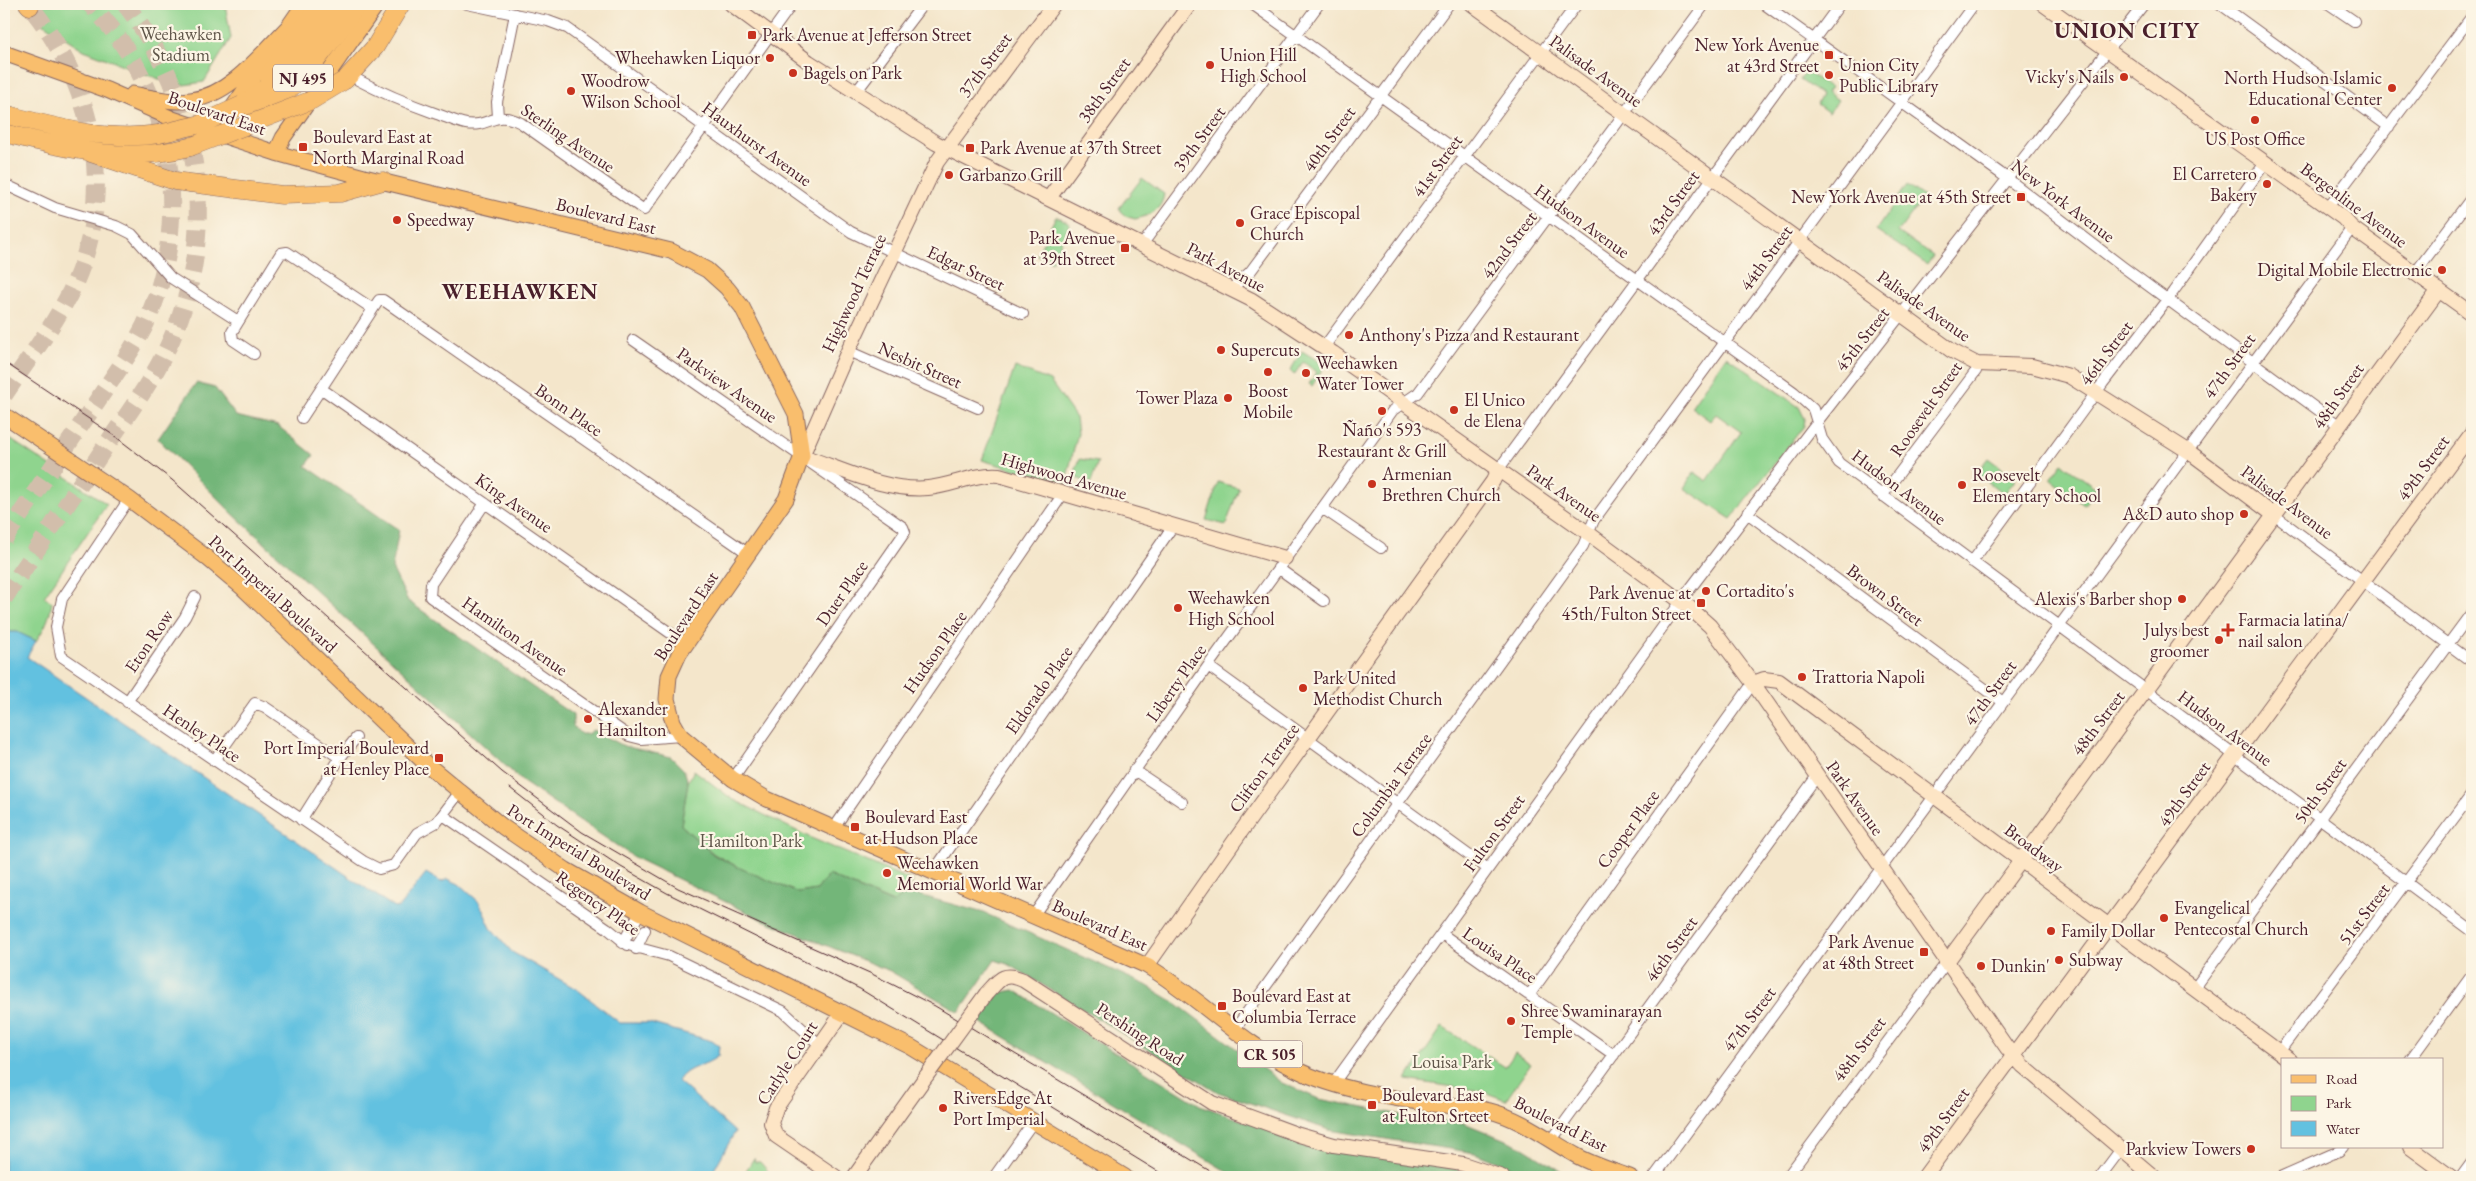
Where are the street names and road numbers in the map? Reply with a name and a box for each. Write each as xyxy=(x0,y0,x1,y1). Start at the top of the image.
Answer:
street label: 37th Street xyxy=(953,27,1017,102)
street label: Palisade Avenue xyxy=(1545,29,1647,112)
street label: 38th Street xyxy=(1072,52,1135,127)
road number: NJ 495 xyxy=(273,64,333,92)
street label: Boulevard East xyxy=(165,85,270,140)
street label: Hauxhurst Avenue xyxy=(698,96,817,191)
street label: Sterling Avenue xyxy=(517,98,620,177)
street label: 39th Street xyxy=(1167,101,1230,176)
street label: 40th Street xyxy=(1297,101,1360,176)
street label: 41st Street xyxy=(1406,130,1467,202)
street label: New York Avenue xyxy=(2007,154,2120,247)
street label: Bergenline Avenue xyxy=(2296,157,2413,252)
street label: 43rd Street xyxy=(1641,165,1704,240)
street label: Hudson Avenue xyxy=(1530,178,1635,263)
street label: Boulevard East xyxy=(554,192,659,239)
street label: 42nd Street xyxy=(1476,206,1542,283)
street label: 44th Street xyxy=(1734,220,1797,295)
street label: Highwood Terrace xyxy=(816,230,891,356)
street label: Park Avenue xyxy=(1183,236,1270,297)
street label: Edgar Street xyxy=(924,240,1009,296)
street label: Palisade Avenue xyxy=(1873,265,1976,346)
street label: 45th Street xyxy=(1829,302,1894,375)
street label: 46th Street xyxy=(2074,315,2138,390)
street label: 47th Street xyxy=(2197,328,2260,403)
street label: Nesbit Street xyxy=(875,336,966,393)
street label: Parkview Avenue xyxy=(673,341,782,428)
street label: Roosevelt Street xyxy=(1884,356,1967,461)
street label: 48th Street xyxy=(2307,358,2369,433)
street label: Bonn Place xyxy=(531,378,608,441)
street label: 49th Street xyxy=(2391,430,2454,505)
street label: Hudson Avenue xyxy=(1847,444,1951,530)
street label: Highwood Avenue xyxy=(999,447,1130,504)
street label: Park Avenue xyxy=(1522,459,1606,527)
street label: Palisade Avenue xyxy=(2237,460,2338,544)
street label: King Avenue xyxy=(471,468,557,538)
street label: Port Imperial Boulevard xyxy=(204,530,343,658)
street label: Duer Place xyxy=(811,555,873,630)
street label: Brown Street xyxy=(1842,558,1929,631)
street label: Boulevard East xyxy=(648,566,723,665)
street label: Hamilton Avenue xyxy=(458,591,573,681)
street label: Eton Row xyxy=(119,604,178,677)
street label: Hudson Place xyxy=(898,606,972,698)
street label: Liberty Place xyxy=(1140,639,1211,726)
street label: Eldorado Place xyxy=(1000,641,1077,738)
street label: 47th Street xyxy=(1958,655,2021,730)
street label: 48th Street xyxy=(2066,685,2130,760)
street label: Hudson Avenue xyxy=(2173,685,2277,771)
street label: Henley Place xyxy=(159,698,246,767)
street label: Clifton Terrace xyxy=(1223,718,1304,817)
street label: Columbia Terrace xyxy=(1345,728,1436,842)
street label: 50th Street xyxy=(2288,753,2351,828)
street label: Park Avenue xyxy=(1821,756,1889,840)
street label: 49th Street xyxy=(2152,756,2215,831)
street label: Cooper Place xyxy=(1591,785,1664,873)
street label: Fulton Street xyxy=(1458,789,1530,876)
street label: Port Imperial Boulevard xyxy=(503,798,656,906)
street label: Broadway xyxy=(2000,818,2069,877)
street label: Regency Place xyxy=(552,865,645,940)
street label: 51st Street xyxy=(2333,878,2395,949)
street label: Boulevard East xyxy=(1049,893,1152,956)
street label: 46th Street xyxy=(1639,911,1702,986)
street label: Louisa Place xyxy=(1458,921,1542,988)
street label: 47th Street xyxy=(1717,981,1781,1056)
street label: Pershing Road xyxy=(1092,997,1189,1071)
street label: 48th Street xyxy=(1827,1011,1891,1086)
street label: Carlyle Court xyxy=(751,1016,823,1109)
road number: CR 505 xyxy=(1238,1040,1302,1068)
street label: 49th Street xyxy=(1911,1082,1974,1157)
street label: Boulevard East xyxy=(1510,1090,1612,1157)

